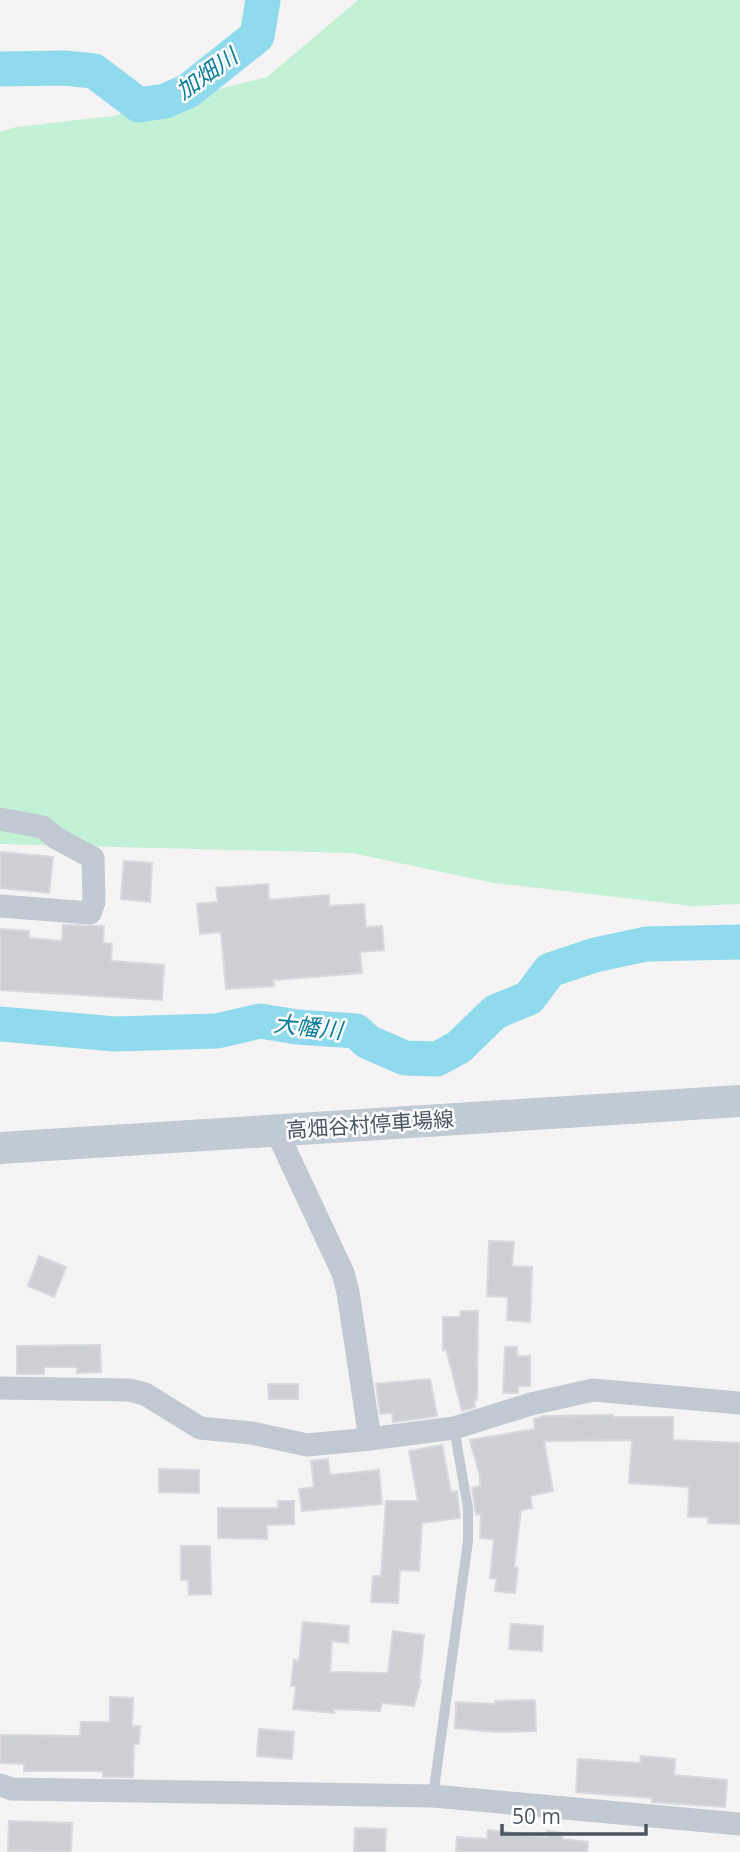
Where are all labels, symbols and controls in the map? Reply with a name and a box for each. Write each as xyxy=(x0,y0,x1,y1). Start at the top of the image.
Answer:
water label: 加畑川 xyxy=(169,38,246,106)
water label: 大幡川 xyxy=(272,1006,347,1046)
street label: 高畑谷村停車場線 xyxy=(285,1104,455,1144)
scale bar xyxy=(502,1792,646,1836)
text: 50 m xyxy=(512,1802,561,1830)

